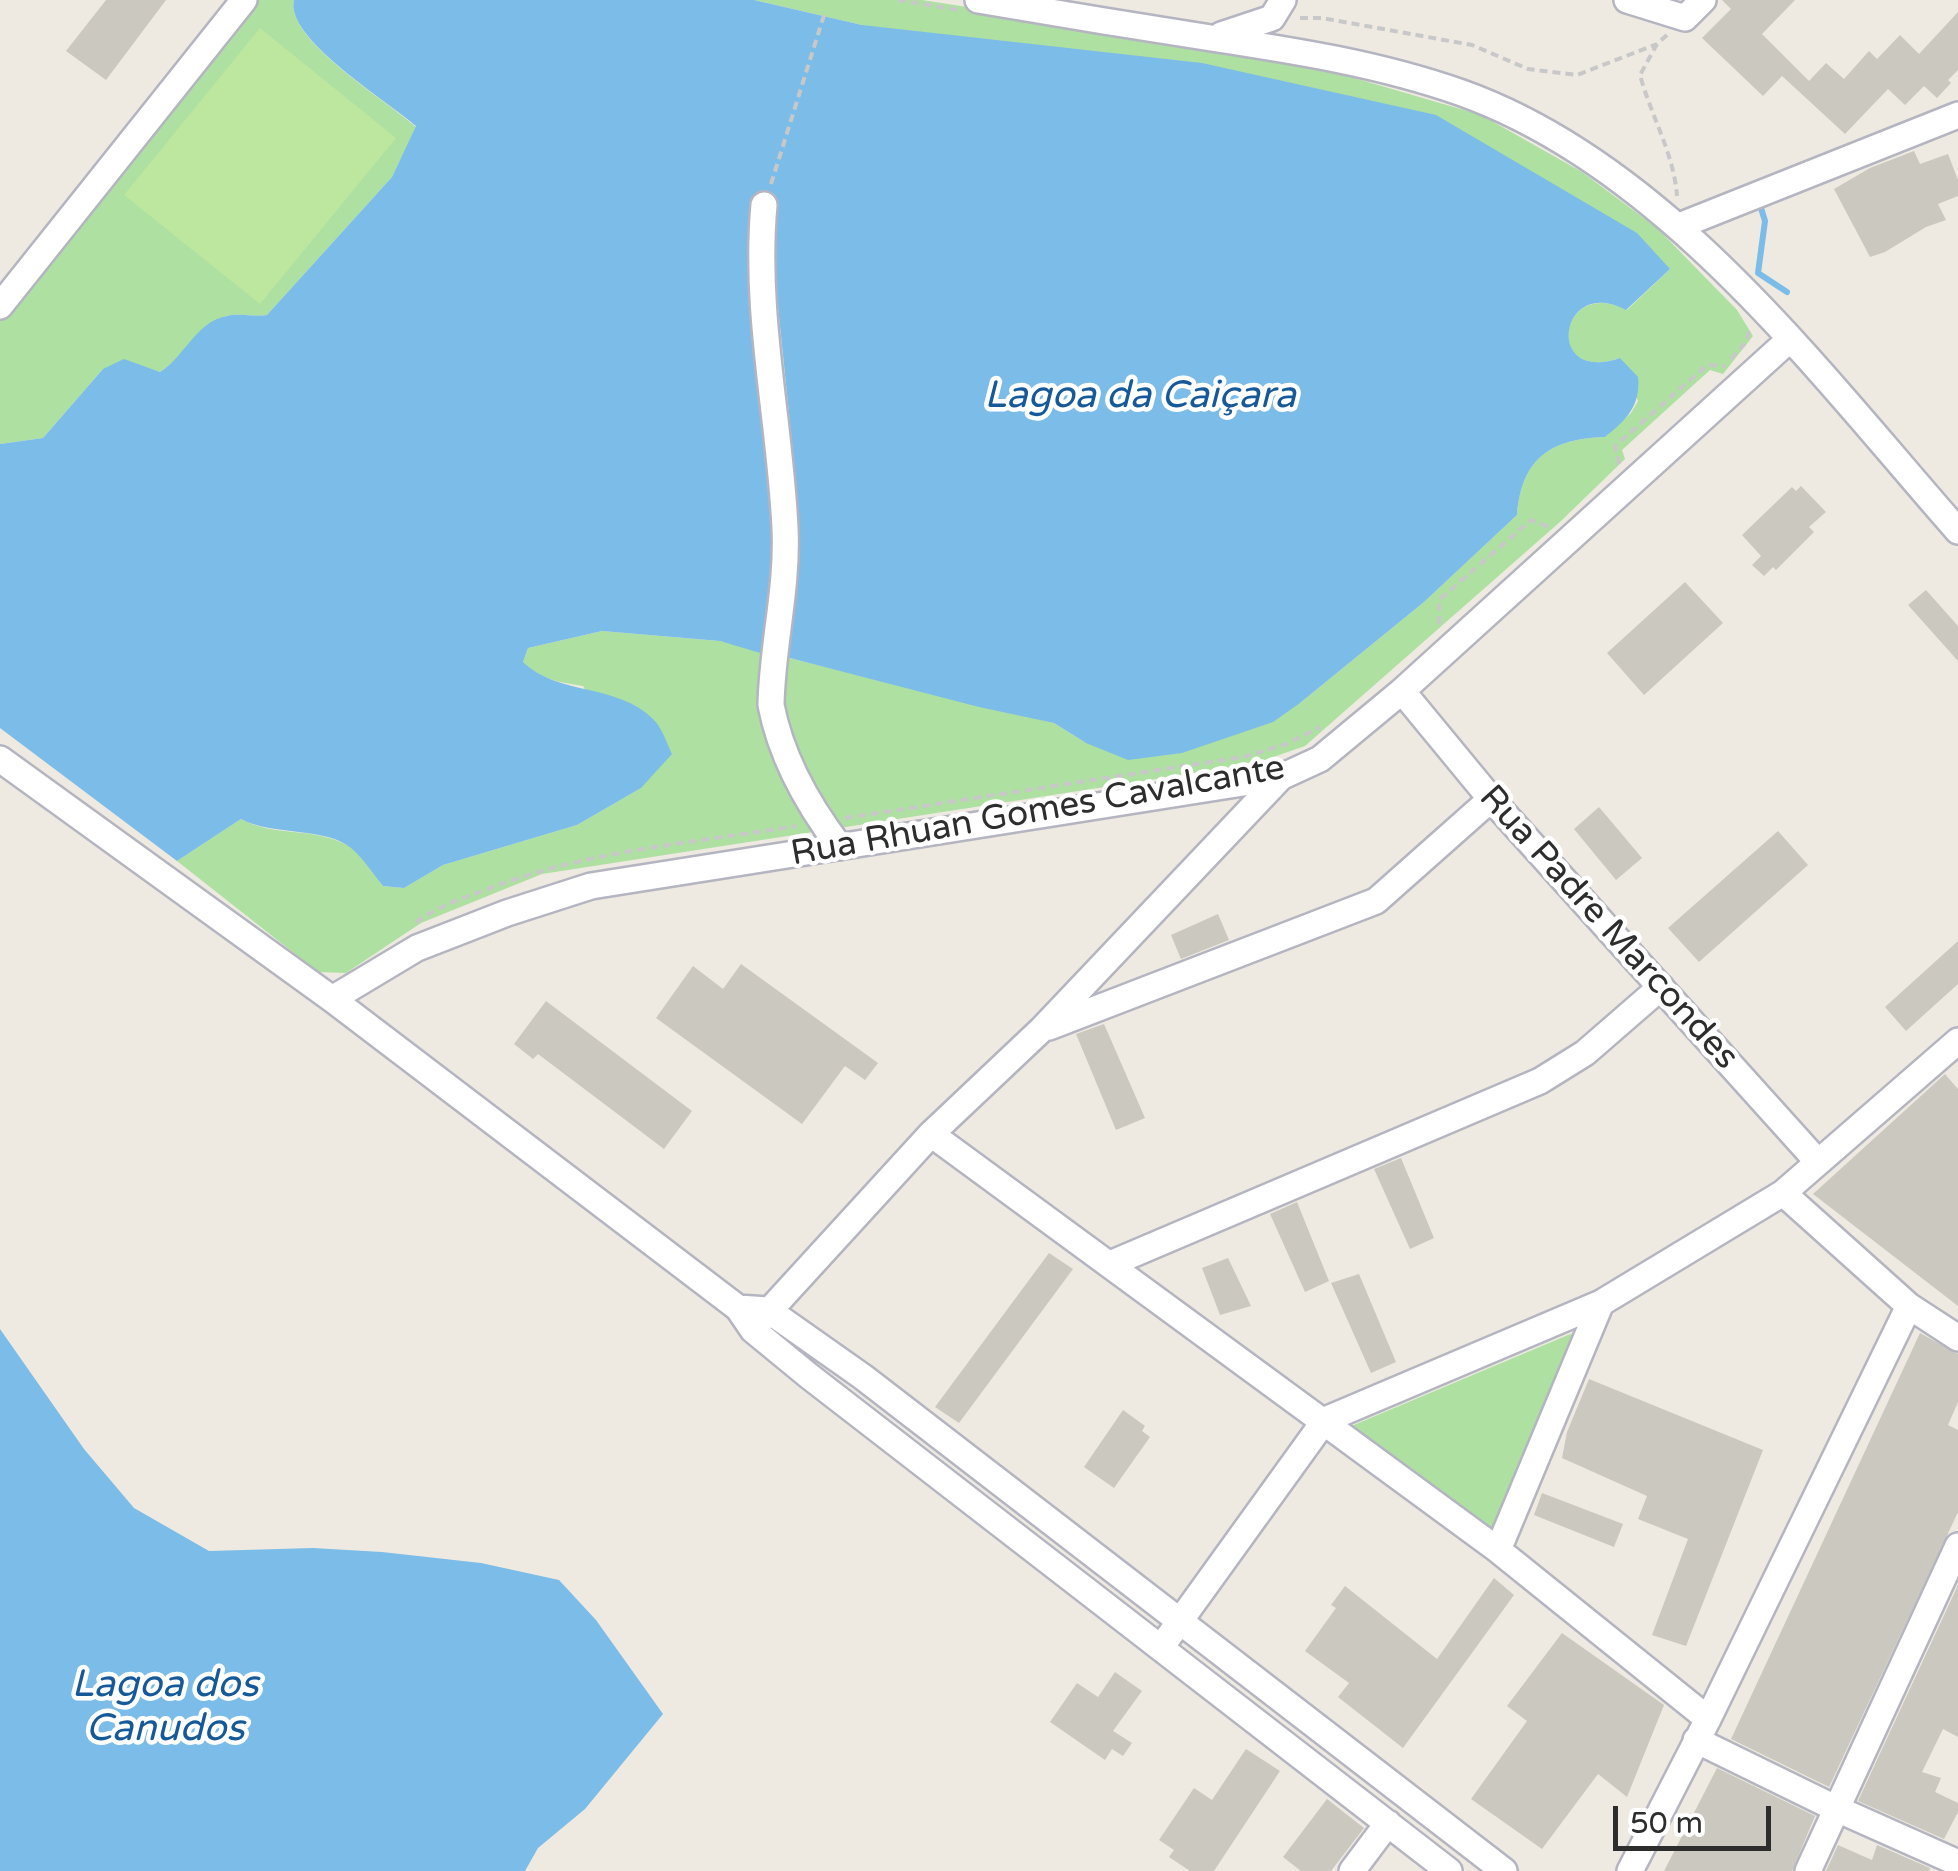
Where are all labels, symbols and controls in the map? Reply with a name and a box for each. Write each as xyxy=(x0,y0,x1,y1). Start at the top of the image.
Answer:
water label: Lagoa da Caiçara xyxy=(984,374,1296,420)
street label: Rua Rhuan Gomes Cavalcante xyxy=(788,748,1288,876)
street label: Rua Padre Marcondes xyxy=(1469,777,1747,1079)
water label: Lagoa dos Canudos xyxy=(72,1663,258,1752)
scale bar xyxy=(1618,1786,1776,1848)
text: 50 m xyxy=(1630,1805,1703,1842)

